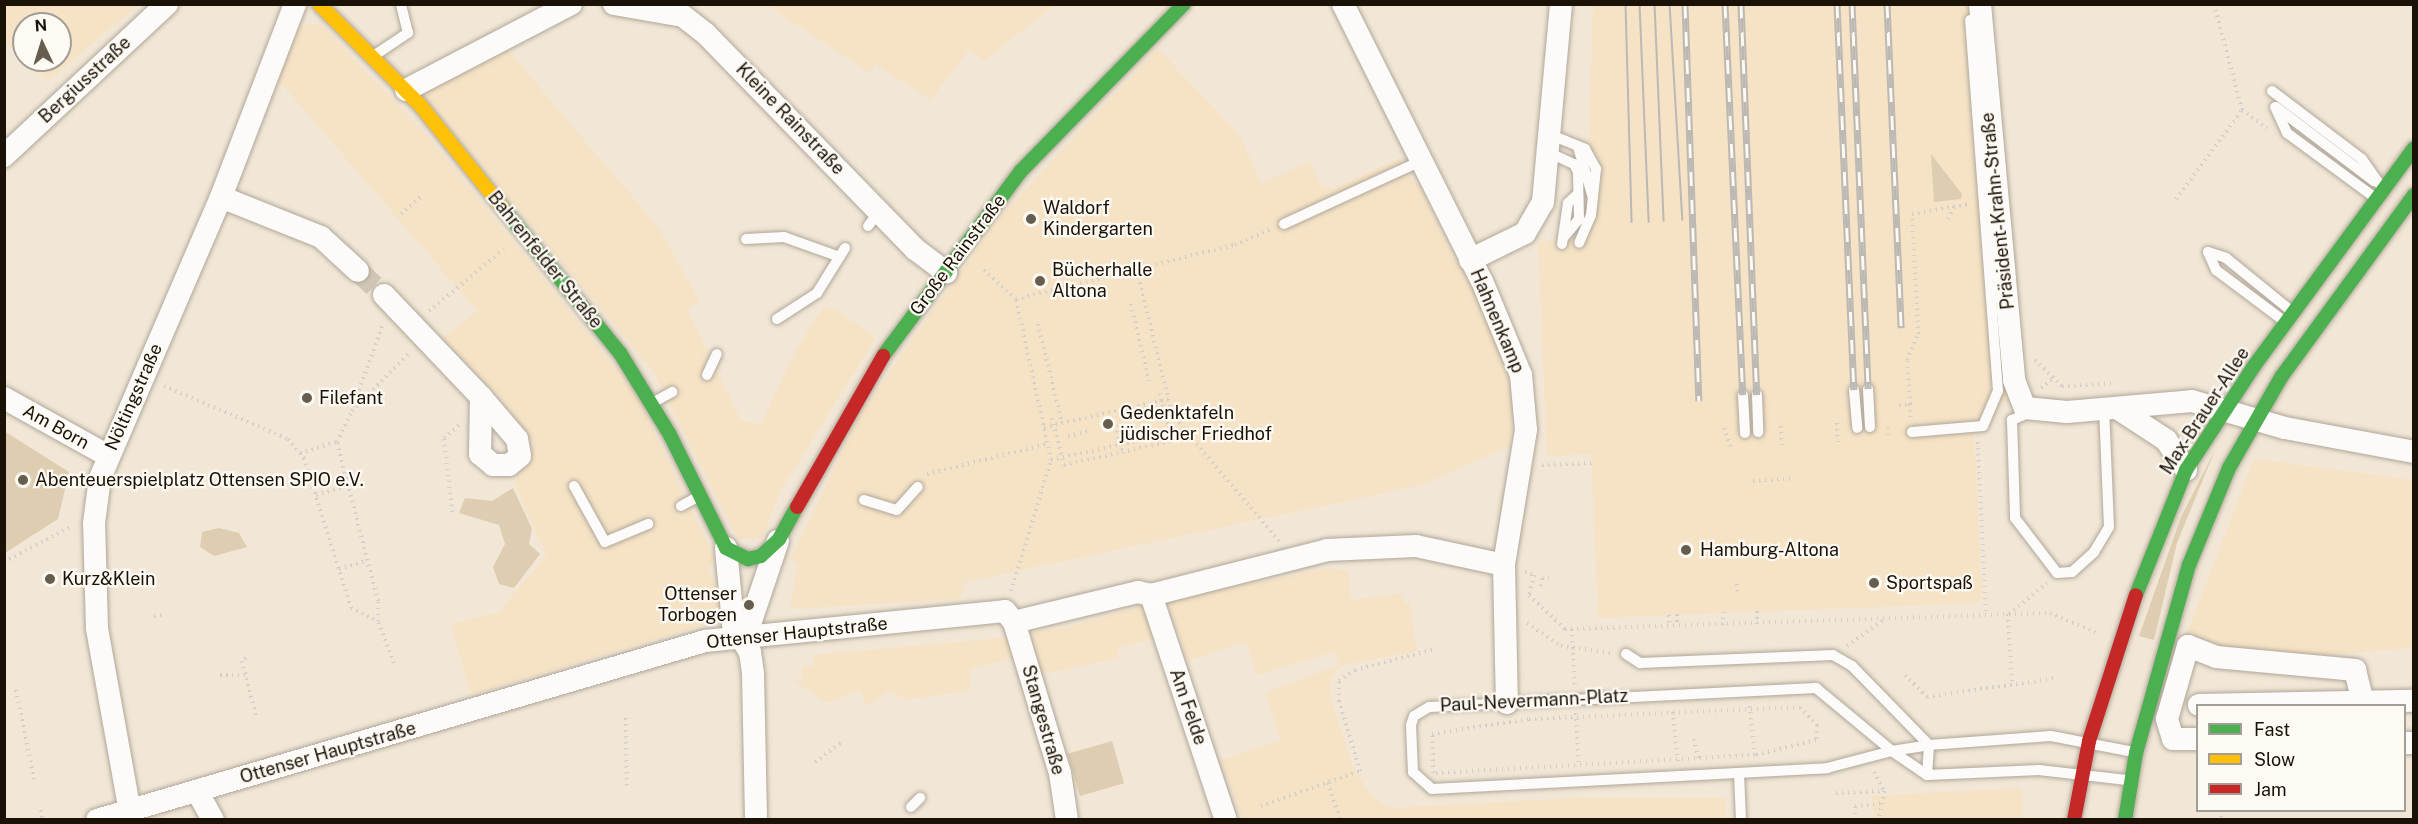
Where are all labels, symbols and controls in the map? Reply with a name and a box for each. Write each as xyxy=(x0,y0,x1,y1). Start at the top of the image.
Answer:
north arrow xyxy=(12,12,72,72)
text: N xyxy=(34,16,48,35)
street label: Bergiusstraße xyxy=(35,32,135,128)
street label: Kleine Rainstraße xyxy=(731,59,849,179)
street label: Präsident-Krahn-Straße xyxy=(1977,111,2019,311)
street label: Bahrenfelder Straße xyxy=(483,187,607,333)
street label: Große Rainstraße xyxy=(906,190,1010,320)
place label: Waldorf Kindergarten xyxy=(1043,198,1153,240)
marker: Waldorf Kindergarten xyxy=(1024,212,1038,226)
place label: Bücherhalle Altona xyxy=(1052,260,1152,302)
street label: Hahnenkamp xyxy=(1465,266,1529,376)
marker: Bücherhalle Altona xyxy=(1033,274,1047,288)
street label: Nöltingstraße xyxy=(101,340,167,454)
street label: Max-Brauer-Allee xyxy=(2156,343,2254,479)
place label: Filefant xyxy=(319,387,383,409)
marker: Filefant xyxy=(300,391,314,405)
street label: Am Born xyxy=(19,400,93,454)
place label: Gedenktafeln jüdischer Friedhof xyxy=(1120,403,1272,446)
marker: Gedenktafeln jüdischer Friedhof xyxy=(1101,417,1115,431)
place label: Abenteuerspielplatz Ottensen SPIO e.V. xyxy=(35,469,364,491)
marker: Abenteuerspielplatz Ottensen SPIO e.V. xyxy=(16,473,30,487)
place label: Hamburg-Altona xyxy=(1700,539,1839,561)
marker: Hamburg-Altona xyxy=(1677,541,1695,559)
place label: Kurz&Klein xyxy=(62,568,155,590)
marker: Kurz&Klein xyxy=(43,572,57,586)
place label: Sportspaß xyxy=(1886,572,1973,594)
marker: Sportspaß xyxy=(1867,576,1881,590)
place label: Ottenser Torbogen xyxy=(658,584,737,626)
marker: Ottenser Torbogen xyxy=(742,598,756,612)
street label: Ottenser Hauptstraße xyxy=(705,613,889,653)
street label: Stangestraße xyxy=(1017,663,1069,777)
street label: Am Felde xyxy=(1165,666,1211,748)
street label: Paul-Nevermann-Platz xyxy=(1439,685,1629,717)
legend xyxy=(2196,704,2406,812)
street label: Ottenser Hauptstraße xyxy=(238,718,418,788)
text: Fast xyxy=(2254,719,2290,740)
text: Slow xyxy=(2254,749,2295,770)
text: Jam xyxy=(2254,779,2287,800)

